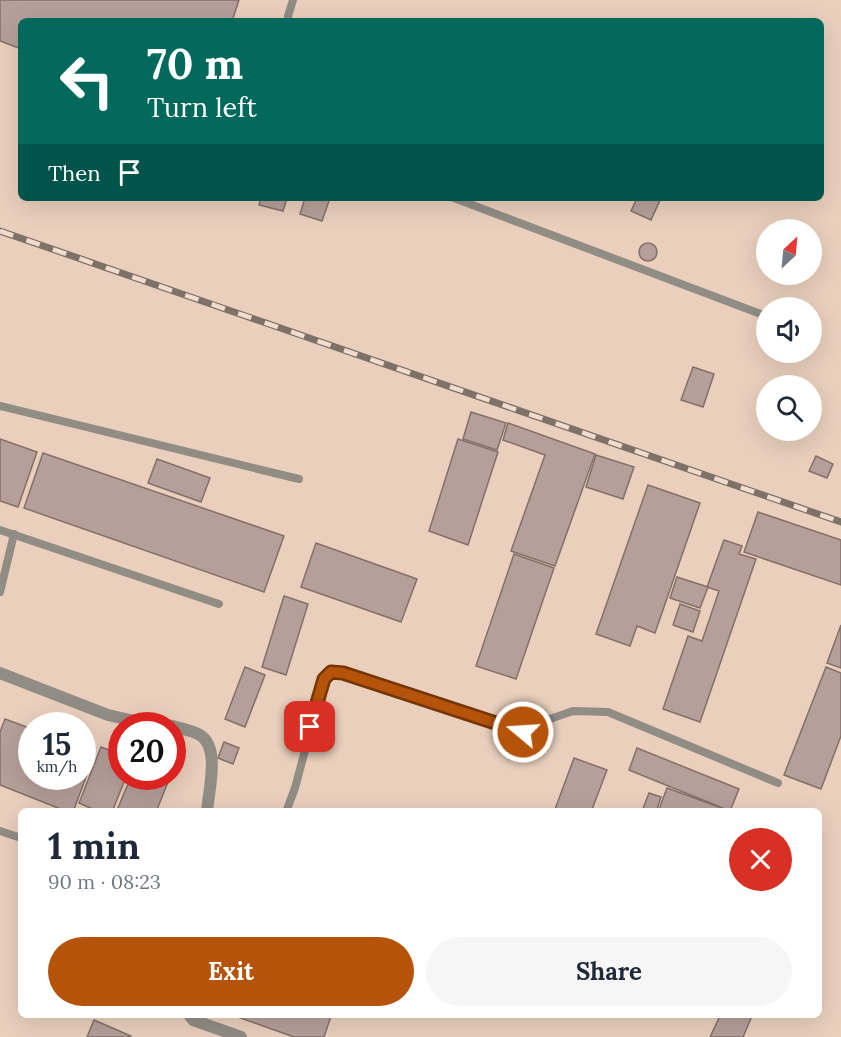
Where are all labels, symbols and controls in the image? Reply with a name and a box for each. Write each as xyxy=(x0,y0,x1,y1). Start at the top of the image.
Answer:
text: 70 m xyxy=(147,37,243,91)
icon: left xyxy=(48,42,126,120)
text: Turn left xyxy=(147,90,257,124)
icon: arrive xyxy=(113,156,146,189)
text: Then xyxy=(48,159,101,187)
north arrow xyxy=(756,219,822,285)
map controls xyxy=(756,219,822,441)
button: sound xyxy=(756,297,822,363)
button: search xyxy=(756,375,822,441)
position arrow xyxy=(491,700,555,764)
pin xyxy=(284,701,335,752)
icon: arrive xyxy=(293,710,326,743)
speed limit sign: 20 xyxy=(108,712,186,790)
text: 15 xyxy=(43,725,71,763)
text: km/h xyxy=(37,757,77,776)
text: 1 min xyxy=(48,823,140,869)
button: close xyxy=(729,828,792,891)
text: 90 m · 08:23 xyxy=(48,869,161,894)
button: Exit xyxy=(48,937,414,1006)
button: Share xyxy=(426,937,792,1006)

